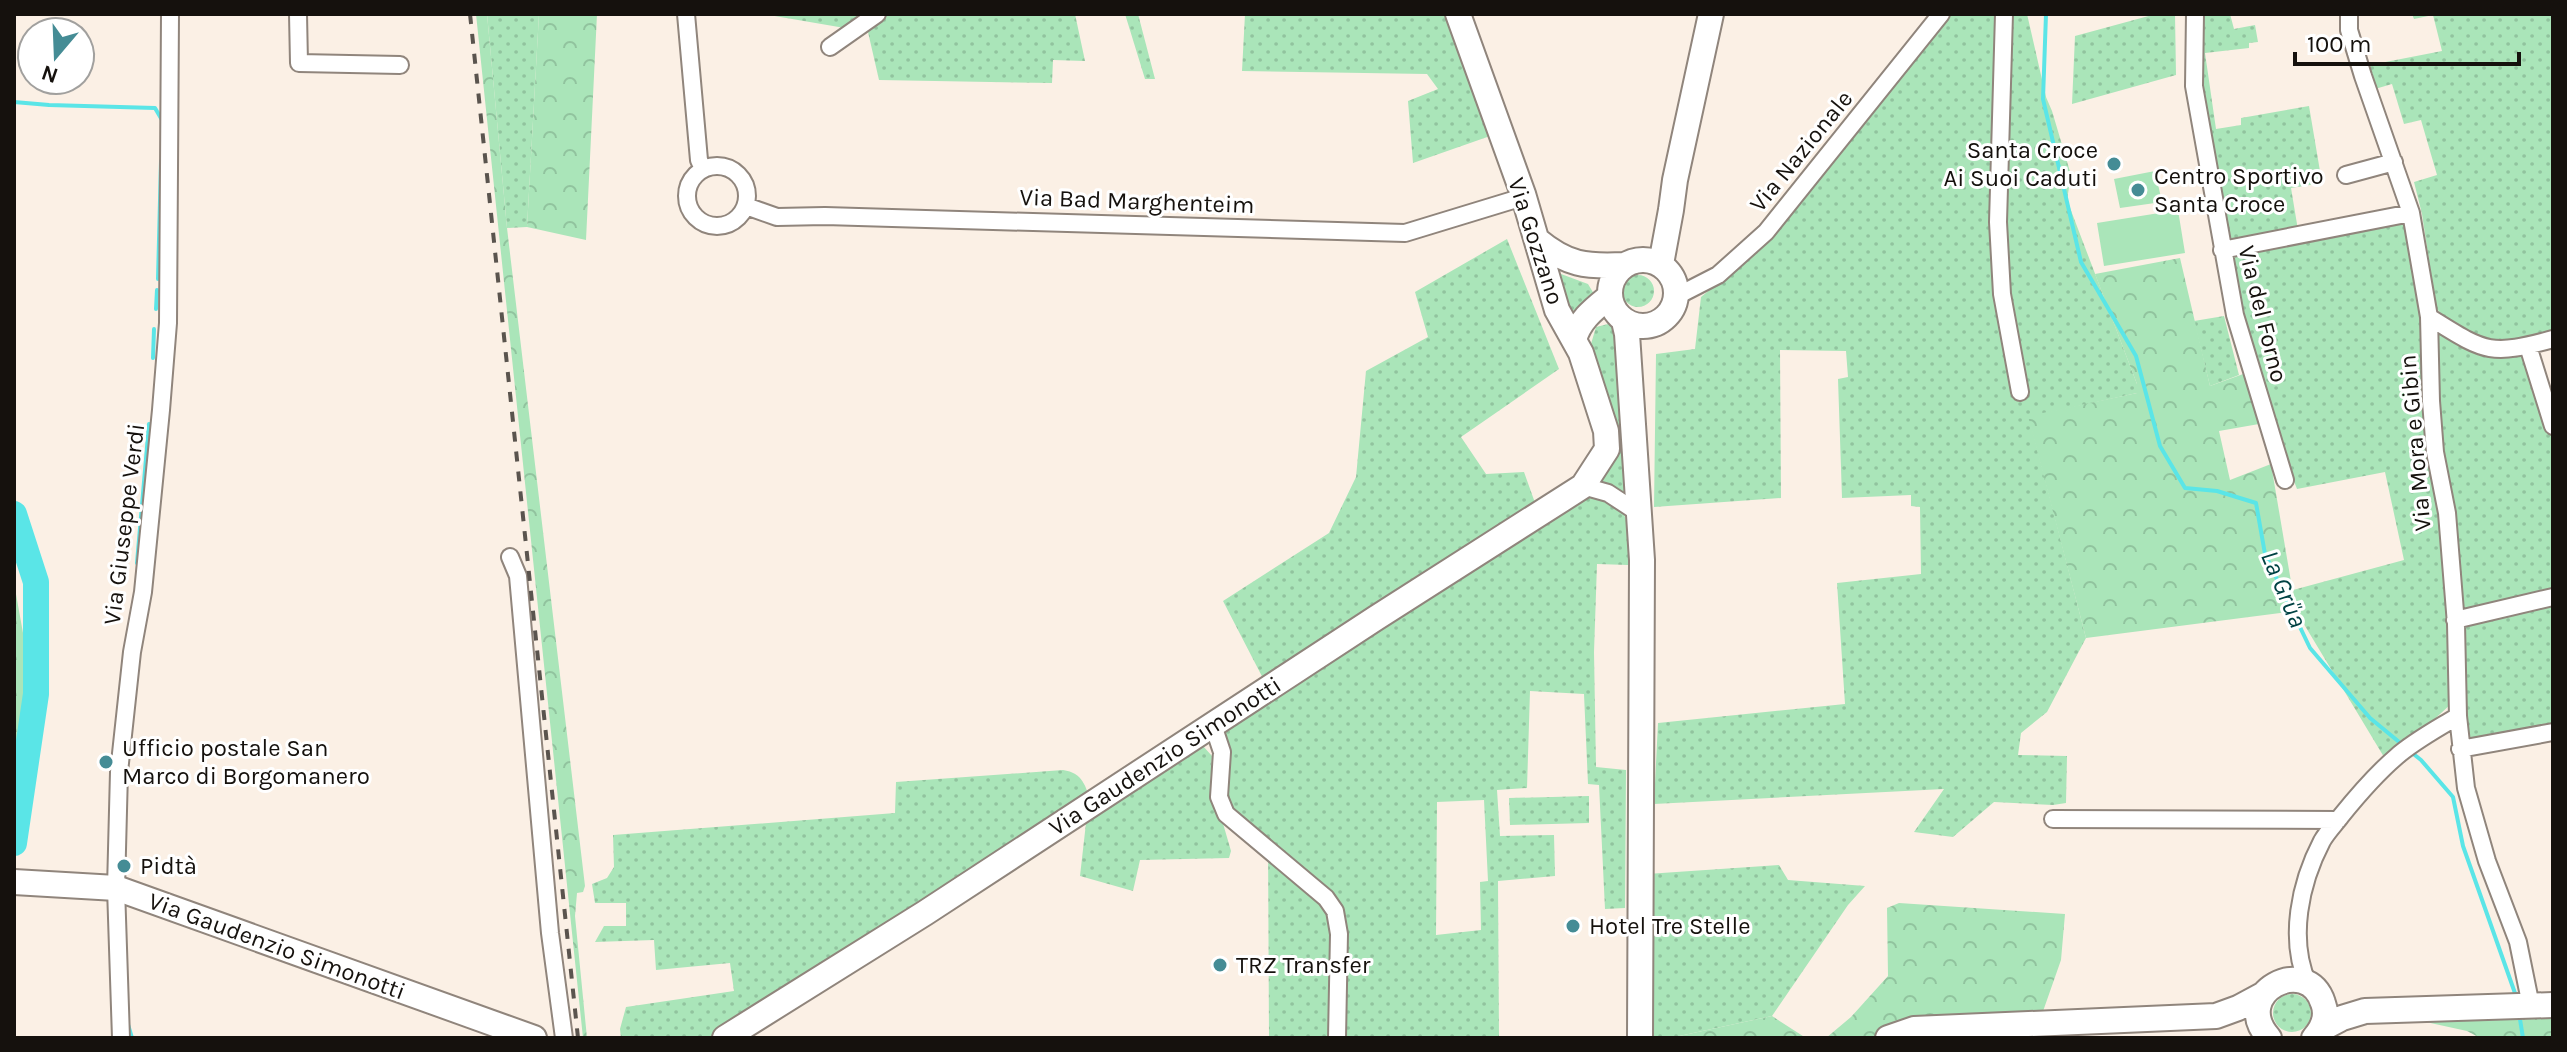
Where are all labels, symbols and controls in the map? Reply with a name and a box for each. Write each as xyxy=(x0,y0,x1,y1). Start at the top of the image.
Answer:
north arrow xyxy=(16,16,96,96)
scale bar xyxy=(2295,16,2519,66)
text: 100 m xyxy=(2307,30,2372,58)
text: N xyxy=(38,59,62,89)
street label: Via Nazionale xyxy=(1744,85,1858,217)
place label: Santa Croce Ai Suoi Caduti xyxy=(1943,136,2098,192)
marker: Santa Croce Ai Suoi Caduti xyxy=(2105,155,2123,173)
place label: Centro Sportivo Santa Croce xyxy=(2154,162,2324,218)
street label: Via Gozzano xyxy=(1502,174,1570,308)
marker: Centro Sportivo Santa Croce xyxy=(2129,181,2147,199)
street label: Via Bad Marghenteim xyxy=(1019,183,1255,219)
street label: Via del Forno xyxy=(2233,243,2293,385)
street label: Via Mora e Gibin xyxy=(2393,354,2437,532)
street label: Via Giuseppe Verdi xyxy=(98,422,150,626)
water label: La Grűa xyxy=(2254,546,2314,632)
street label: Via Gaudenzio Simonotti xyxy=(1044,670,1286,842)
place label: Ufficio postale San Marco di Borgomanero xyxy=(122,734,370,790)
marker: Ufficio postale San Marco di Borgomanero xyxy=(97,753,115,771)
place label: Pidtà xyxy=(140,852,197,880)
marker: Pidtà xyxy=(115,857,133,875)
street label: Via Gaudenzio Simonotti xyxy=(145,886,409,1006)
place label: Hotel Tre Stelle xyxy=(1589,912,1751,940)
marker: Hotel Tre Stelle xyxy=(1564,917,1582,935)
place label: TRZ Transfer xyxy=(1236,951,1371,979)
marker: TRZ Transfer xyxy=(1211,956,1229,974)

